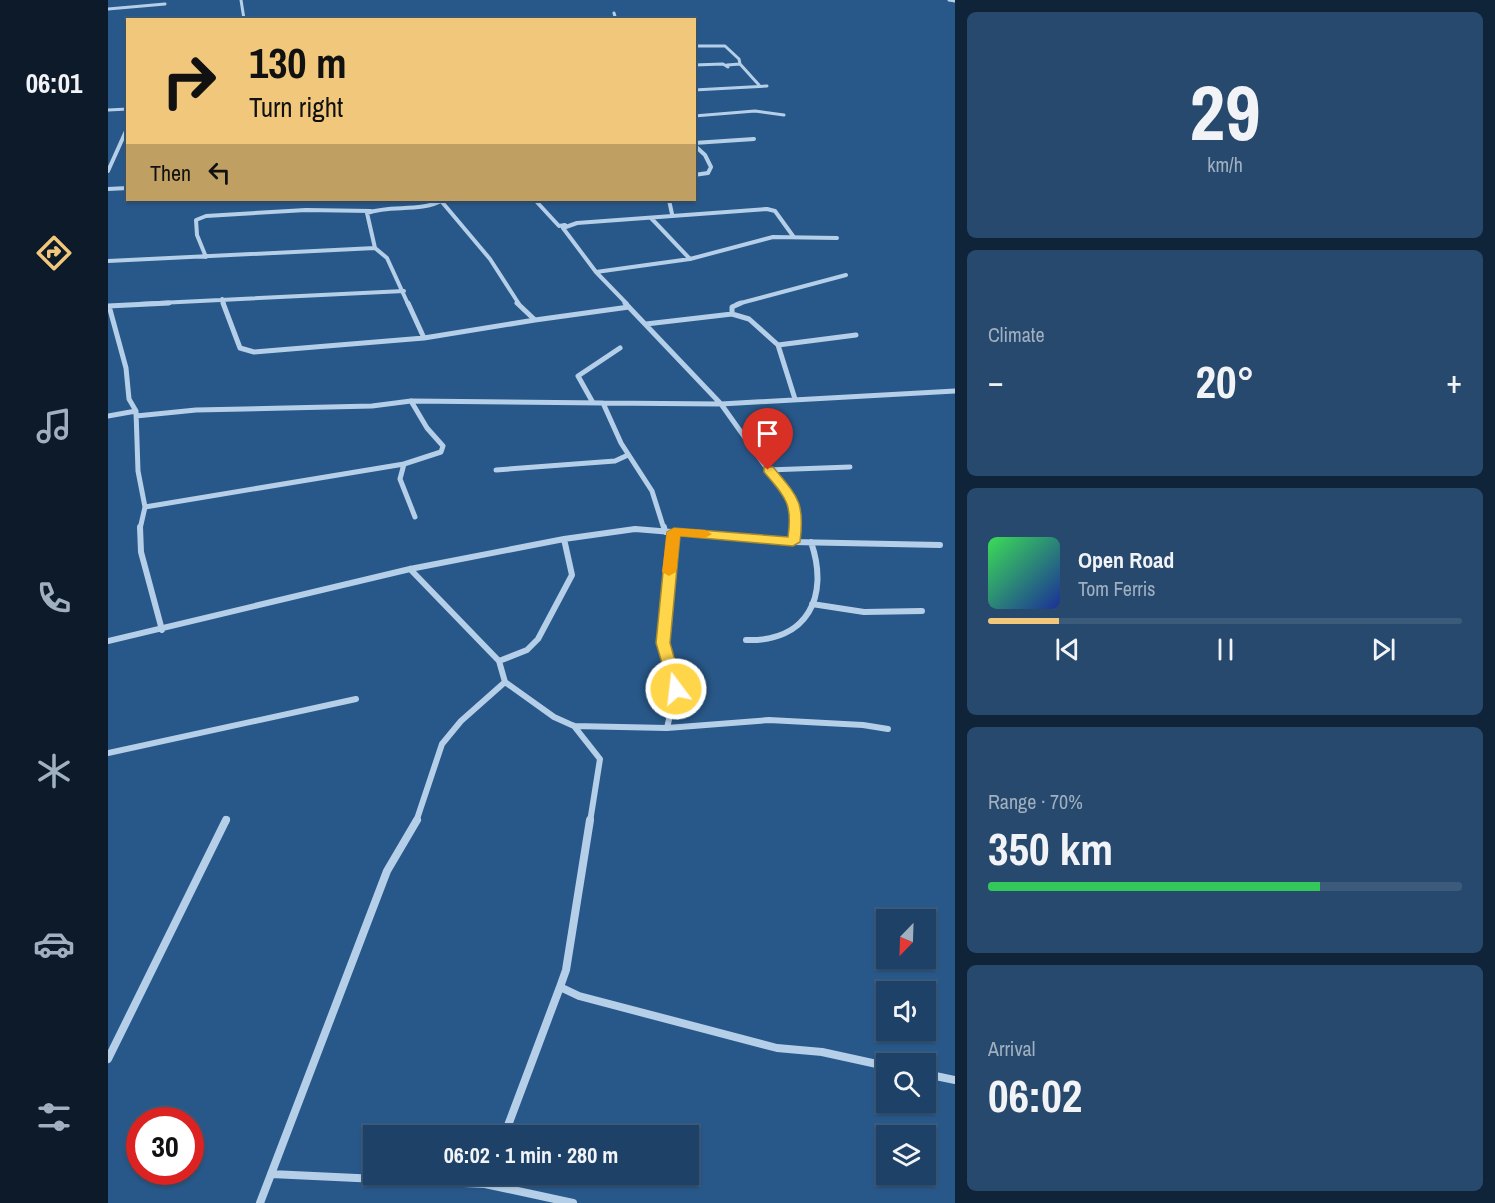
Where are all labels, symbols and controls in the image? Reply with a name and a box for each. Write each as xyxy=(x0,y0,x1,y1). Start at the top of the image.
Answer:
text: 130 m xyxy=(249,35,347,91)
icon: right xyxy=(150,42,228,120)
text: 29 xyxy=(1189,59,1261,164)
text: 06:01 xyxy=(26,65,82,101)
text: Turn right xyxy=(249,89,343,125)
text: km/h xyxy=(1207,151,1243,178)
icon: left xyxy=(203,156,236,189)
text: Then xyxy=(150,158,191,188)
icon: directions xyxy=(33,232,75,274)
text: Climate xyxy=(988,321,1045,348)
text: 20° xyxy=(1195,351,1255,412)
text: − xyxy=(988,359,1004,403)
text: + xyxy=(1446,359,1462,403)
icon: music xyxy=(33,405,75,447)
pin xyxy=(742,408,793,470)
icon: arrive xyxy=(751,417,784,450)
text: Open Road xyxy=(1078,545,1174,575)
text: Tom Ferris xyxy=(1078,575,1156,602)
icon: phone xyxy=(33,577,75,619)
icon: previous xyxy=(1051,633,1084,666)
icon: pause xyxy=(1209,633,1242,666)
icon: next xyxy=(1367,633,1400,666)
position arrow xyxy=(644,657,708,721)
icon: climate xyxy=(33,750,75,792)
text: Range · 70% xyxy=(988,788,1083,815)
text: 350 km xyxy=(988,818,1113,879)
north arrow xyxy=(876,909,936,969)
map controls xyxy=(876,909,936,1185)
icon: car xyxy=(33,923,75,965)
button: sound xyxy=(876,981,936,1041)
text: Arrival xyxy=(988,1035,1035,1062)
button: search xyxy=(876,1053,936,1113)
text: 06:02 xyxy=(988,1065,1082,1126)
icon: filters xyxy=(33,1096,75,1138)
speed limit sign: 30 xyxy=(126,1107,204,1185)
button: layers xyxy=(876,1125,936,1185)
text: 06:02 · 1 min · 280 m xyxy=(444,1140,618,1170)

